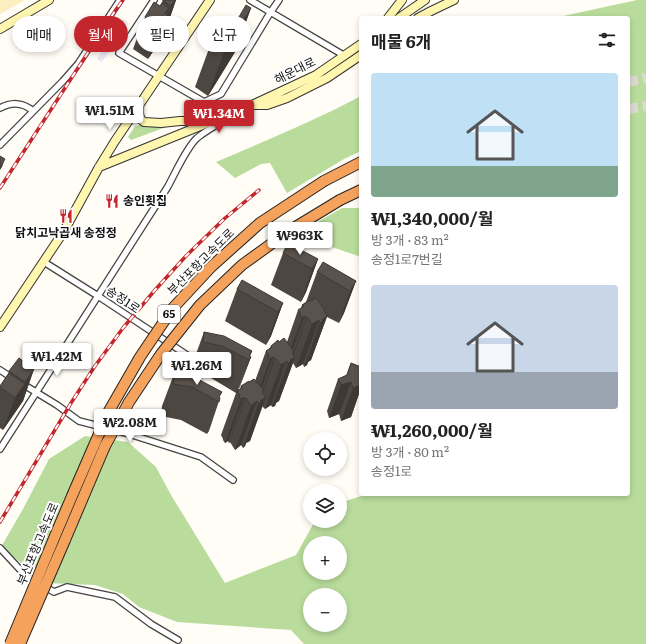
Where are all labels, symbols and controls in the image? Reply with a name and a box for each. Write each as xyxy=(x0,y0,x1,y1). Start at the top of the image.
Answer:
chip: 매매 xyxy=(12,16,66,52)
chip: 월세 xyxy=(74,16,128,52)
chip: 필터 xyxy=(136,16,189,52)
chip: 신규 xyxy=(197,16,251,52)
text: 매물 6개 xyxy=(371,28,431,53)
icon: filters xyxy=(596,29,618,51)
street label: 해운대로 xyxy=(271,52,318,88)
pin: ₩1.51M xyxy=(77,97,143,131)
icon: home xyxy=(459,99,531,171)
text: ₩1.51M xyxy=(85,100,135,119)
pin: ₩1.34M xyxy=(186,100,252,134)
text: ₩1.34M xyxy=(193,103,245,122)
place label: 송인횟집 xyxy=(123,191,167,209)
restaurant icon: 송인횟집 xyxy=(104,193,120,209)
text: ₩1,340,000/월 xyxy=(371,205,493,230)
restaurant icon: 닭치고낙곱새 송정정 xyxy=(58,208,74,224)
pin: ₩963K xyxy=(272,222,328,256)
place label: 닭치고낙곱새 송정정 xyxy=(15,223,117,241)
street label: 부산포항고속도로 xyxy=(163,224,238,299)
text: ₩963K xyxy=(277,225,323,244)
text: 방 3개 · 83 m² xyxy=(371,230,449,249)
text: 송정1로7번길 xyxy=(371,249,443,268)
street label: 송정1로 xyxy=(103,281,144,317)
road number: 65 xyxy=(158,305,180,323)
icon: home xyxy=(459,311,531,383)
pin: ₩1.42M xyxy=(24,343,90,377)
text: ₩1.42M xyxy=(31,346,83,365)
pin: ₩1.26M xyxy=(164,352,230,386)
text: ₩1.26M xyxy=(171,355,223,374)
pin: ₩2.08M xyxy=(97,409,163,443)
text: ₩2.08M xyxy=(103,412,157,431)
text: ₩1,260,000/월 xyxy=(371,417,493,442)
map controls xyxy=(303,432,347,632)
button: locate xyxy=(303,432,347,476)
text: 방 3개 · 80 m² xyxy=(371,442,449,461)
text: 송정1로 xyxy=(371,461,412,480)
button: layers xyxy=(303,484,347,528)
street label: 부산포항고속도로 xyxy=(12,499,63,588)
button: + xyxy=(303,536,347,580)
button: − xyxy=(303,588,347,632)

